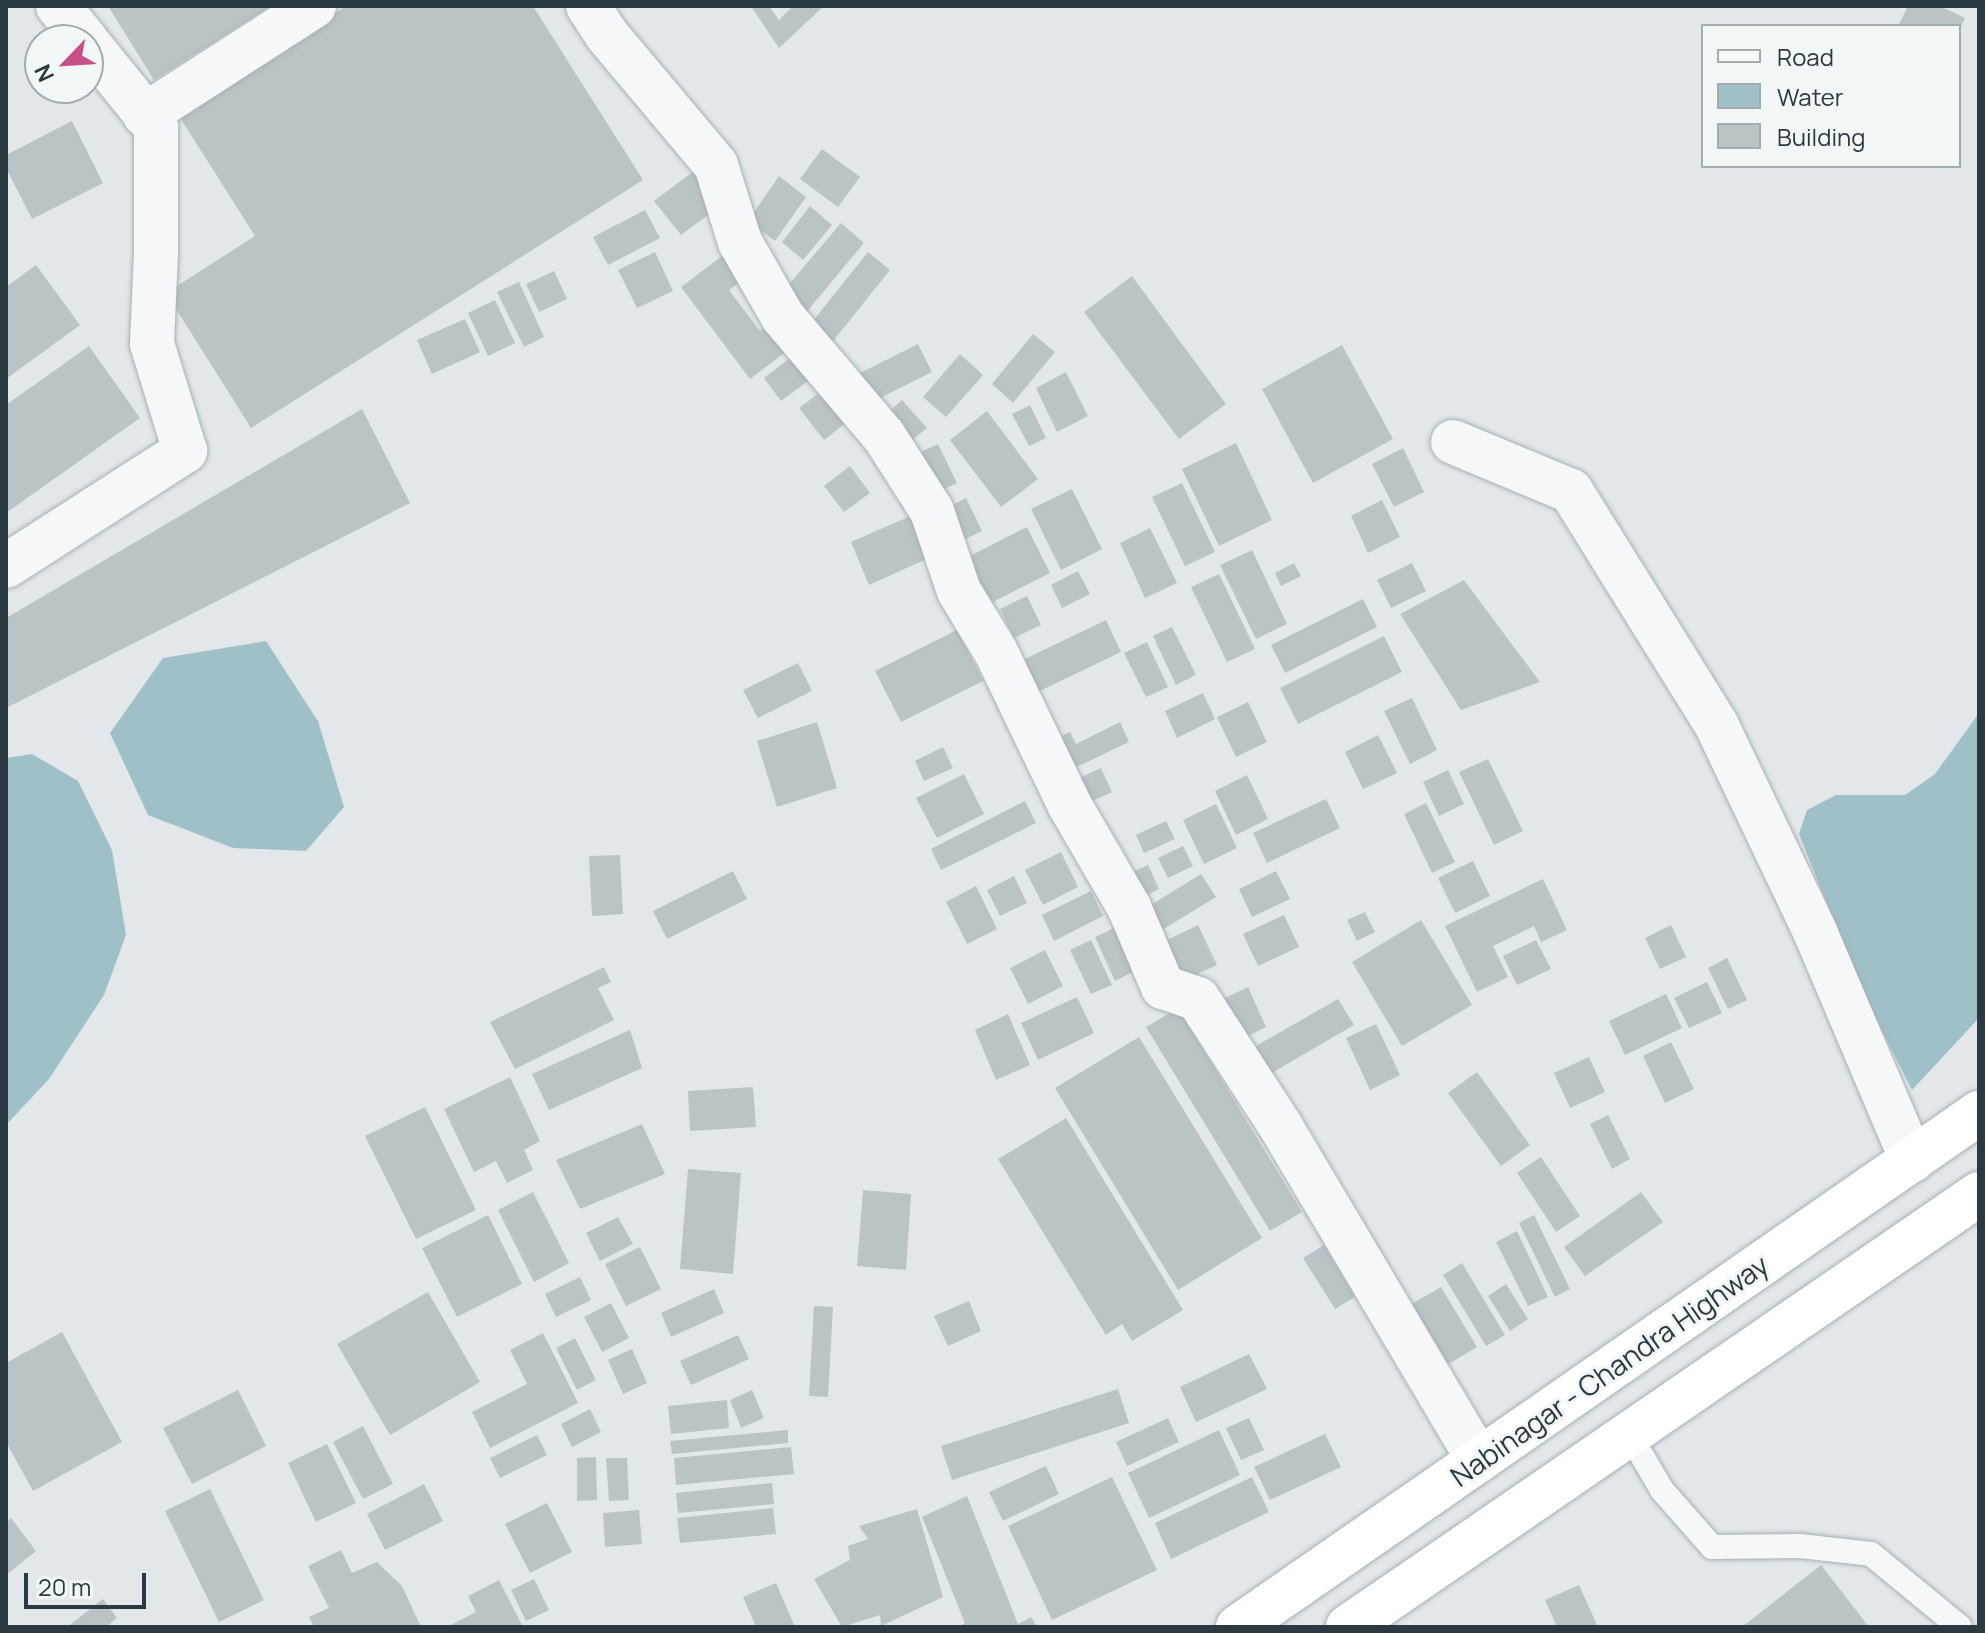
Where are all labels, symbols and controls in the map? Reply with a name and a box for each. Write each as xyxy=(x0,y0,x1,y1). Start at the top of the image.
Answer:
north arrow xyxy=(24,24,104,104)
legend xyxy=(1701,24,1961,168)
text: Road xyxy=(1777,40,1834,73)
text: N xyxy=(27,60,61,87)
text: Water xyxy=(1777,80,1844,113)
text: Building xyxy=(1777,120,1865,153)
street label: Nabinagar - Chandra Highway xyxy=(1444,1247,1774,1493)
scale bar xyxy=(28,1557,150,1607)
text: 20 m xyxy=(38,1570,91,1603)

